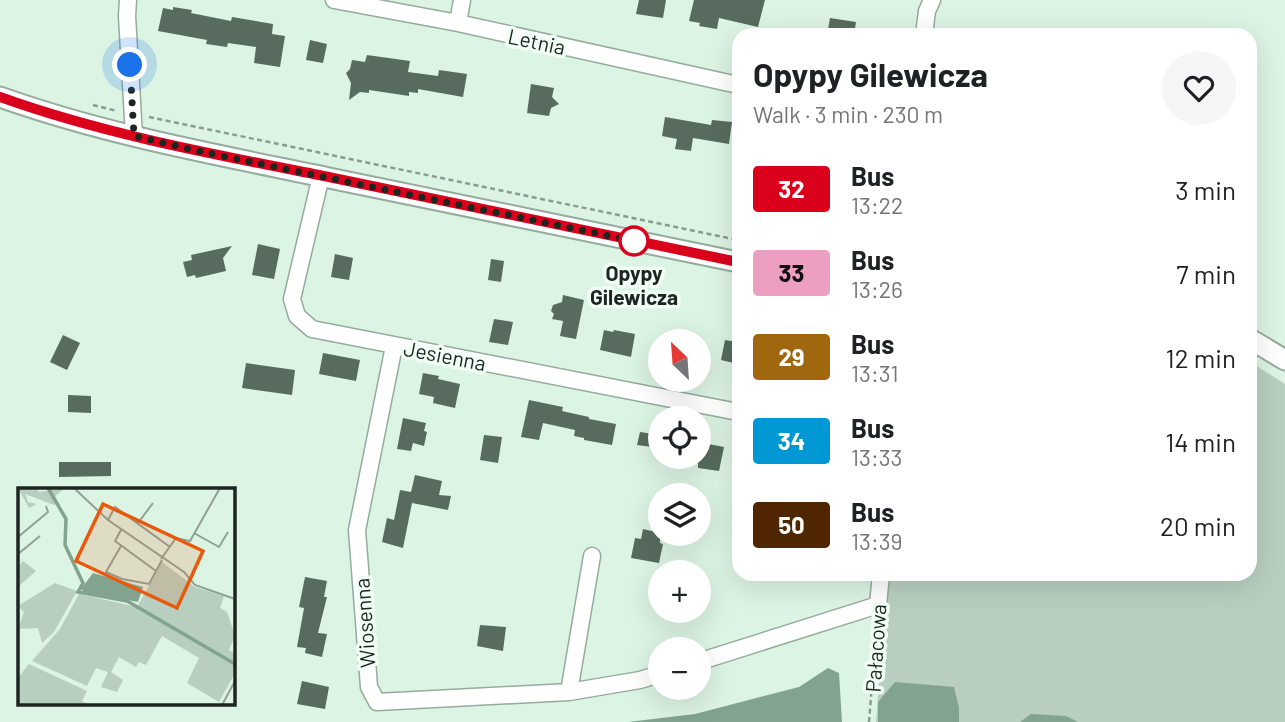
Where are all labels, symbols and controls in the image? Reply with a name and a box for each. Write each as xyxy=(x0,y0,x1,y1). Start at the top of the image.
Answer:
street label: Letnia xyxy=(506,23,568,59)
your location xyxy=(112,47,147,82)
button: heart xyxy=(1162,51,1236,125)
text: Opypy Gilewicza xyxy=(753,54,988,94)
text: Walk · 3 min · 230 m xyxy=(753,100,943,128)
text: Bus xyxy=(851,160,894,191)
text: 32 xyxy=(778,174,805,203)
text: 3 min xyxy=(1175,174,1236,205)
text: 13:22 xyxy=(851,191,903,219)
marker: Opypy Gilewicza xyxy=(619,226,649,256)
text: Bus xyxy=(851,244,894,275)
text: 33 xyxy=(779,258,804,287)
text: 7 min xyxy=(1176,258,1236,289)
place label: Opypy Gilewicza xyxy=(590,260,678,309)
text: 13:26 xyxy=(851,275,903,303)
text: Bus xyxy=(851,328,894,359)
north arrow xyxy=(648,329,710,392)
map controls xyxy=(648,329,711,700)
street label: Jesienna xyxy=(402,335,488,375)
text: 29 xyxy=(778,342,805,371)
text: 12 min xyxy=(1166,342,1236,373)
text: 13:31 xyxy=(851,359,898,387)
button: locate xyxy=(648,406,711,469)
text: Bus xyxy=(851,412,894,443)
text: 34 xyxy=(778,426,805,455)
text: 14 min xyxy=(1165,426,1236,457)
text: 13:33 xyxy=(851,443,902,471)
button: layers xyxy=(648,483,711,546)
inset map xyxy=(18,488,234,704)
text: Bus xyxy=(851,496,894,527)
text: 50 xyxy=(778,510,805,539)
text: 20 min xyxy=(1160,510,1236,541)
text: 13:39 xyxy=(851,527,903,555)
button: + xyxy=(648,560,711,623)
street label: Wiosenna xyxy=(348,577,380,669)
street label: Pałacowa xyxy=(859,603,891,693)
button: − xyxy=(648,637,711,700)

